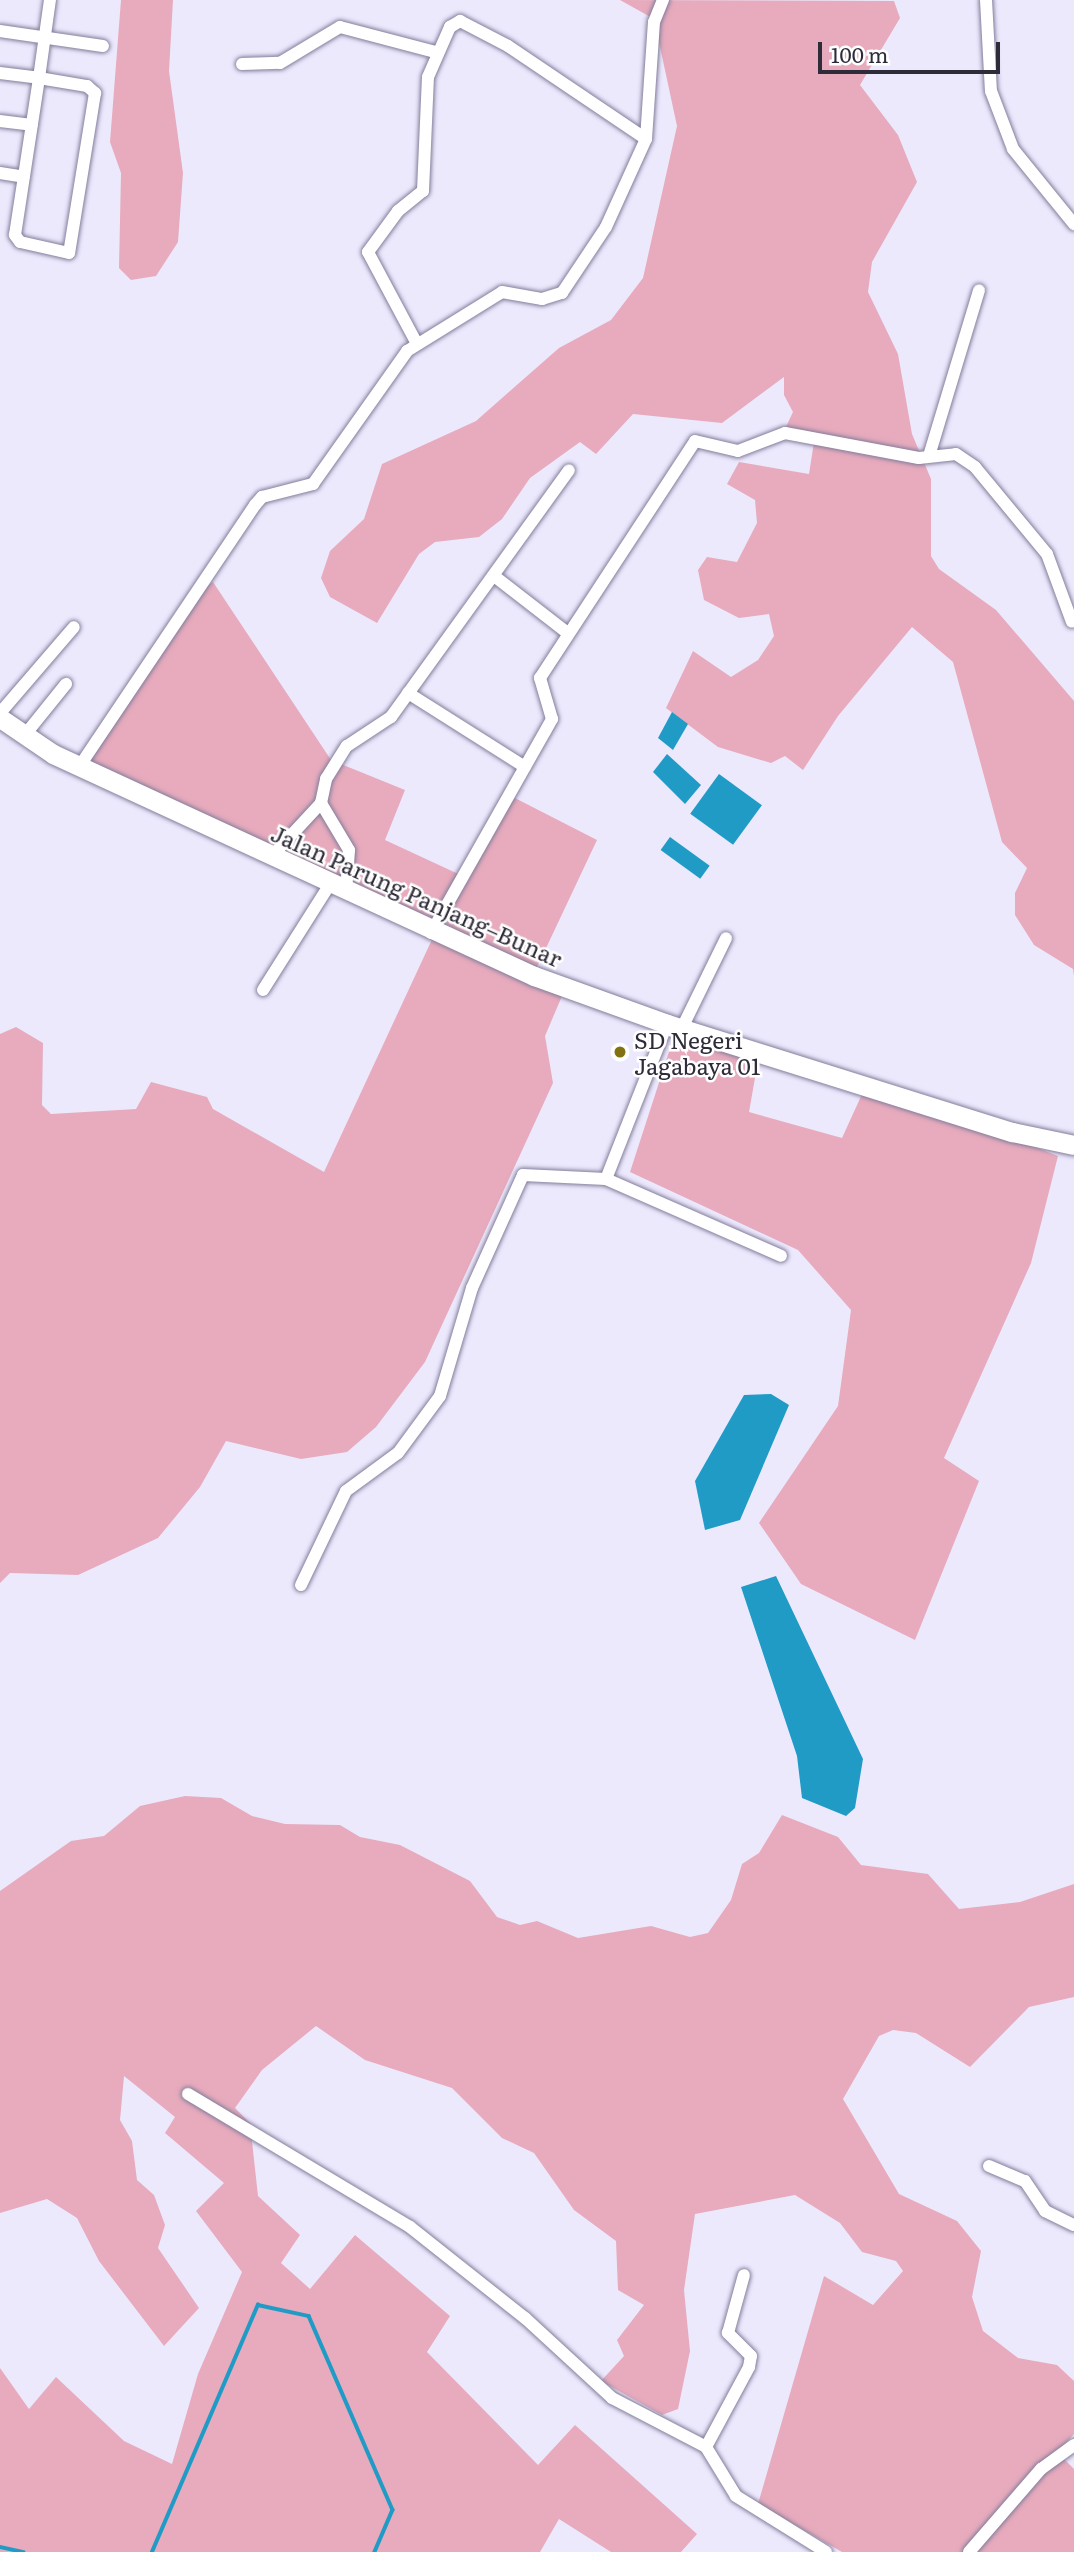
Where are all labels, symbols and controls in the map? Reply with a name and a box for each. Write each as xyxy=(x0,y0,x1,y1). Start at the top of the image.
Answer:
scale bar xyxy=(822,28,1004,72)
text: 100 m xyxy=(831,38,888,69)
street label: Jalan Parung Panjang–Bunar xyxy=(267,818,567,972)
place label: SD Negeri Jagabaya 01 xyxy=(634,1025,760,1079)
marker: SD Negeri Jagabaya 01 xyxy=(612,1044,628,1060)

